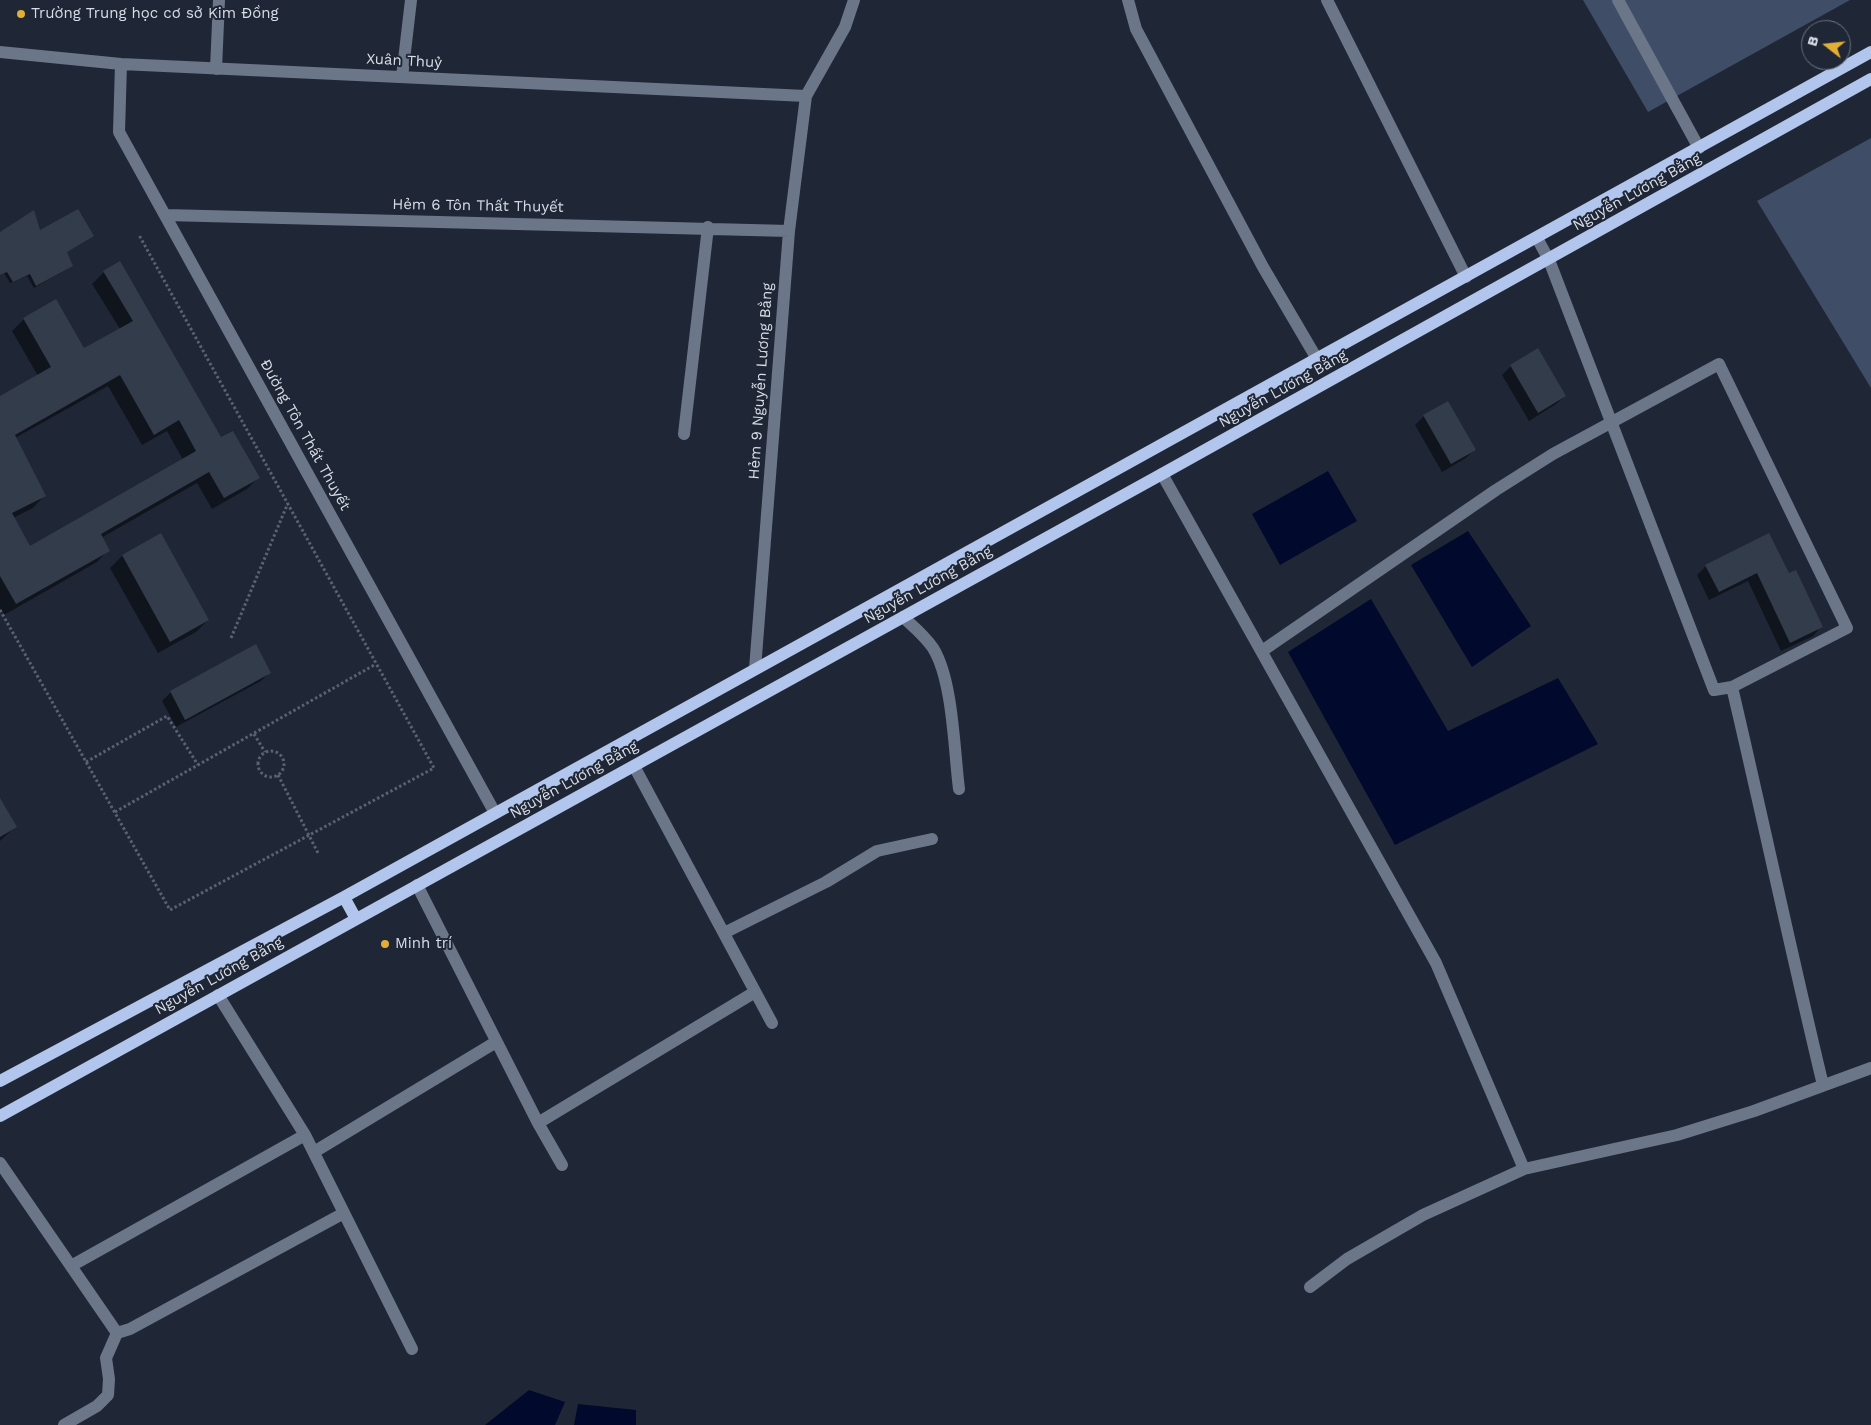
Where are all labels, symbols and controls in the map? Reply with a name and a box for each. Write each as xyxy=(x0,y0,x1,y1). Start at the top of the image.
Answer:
place label: Trường Trung học cơ sở Kim Đồng xyxy=(31,5,278,23)
marker: Trường Trung học cơ sở Kim Đồng xyxy=(15,8,27,20)
north arrow xyxy=(1801,20,1851,70)
text: B xyxy=(1804,34,1822,48)
street label: Xuân Thuỷ xyxy=(366,50,442,72)
street label: Nguyễn Lương Bằng xyxy=(1570,149,1704,235)
street label: Hẻm 6 Tôn Thất Thuyết xyxy=(392,196,564,216)
street label: Hẻm 9 Nguyễn Lương Bằng xyxy=(745,282,777,480)
street label: Nguyễn Lương Bằng xyxy=(1216,346,1350,432)
street label: Đường Tôn Thất Thuyết xyxy=(256,356,354,514)
street label: Nguyễn Lương Bằng xyxy=(861,542,995,628)
street label: Nguyễn Lương Bằng xyxy=(507,737,641,823)
street label: Nguyễn Lương Bằng xyxy=(152,933,286,1019)
place label: Minh trí xyxy=(395,935,452,953)
marker: Minh trí xyxy=(379,938,391,950)

